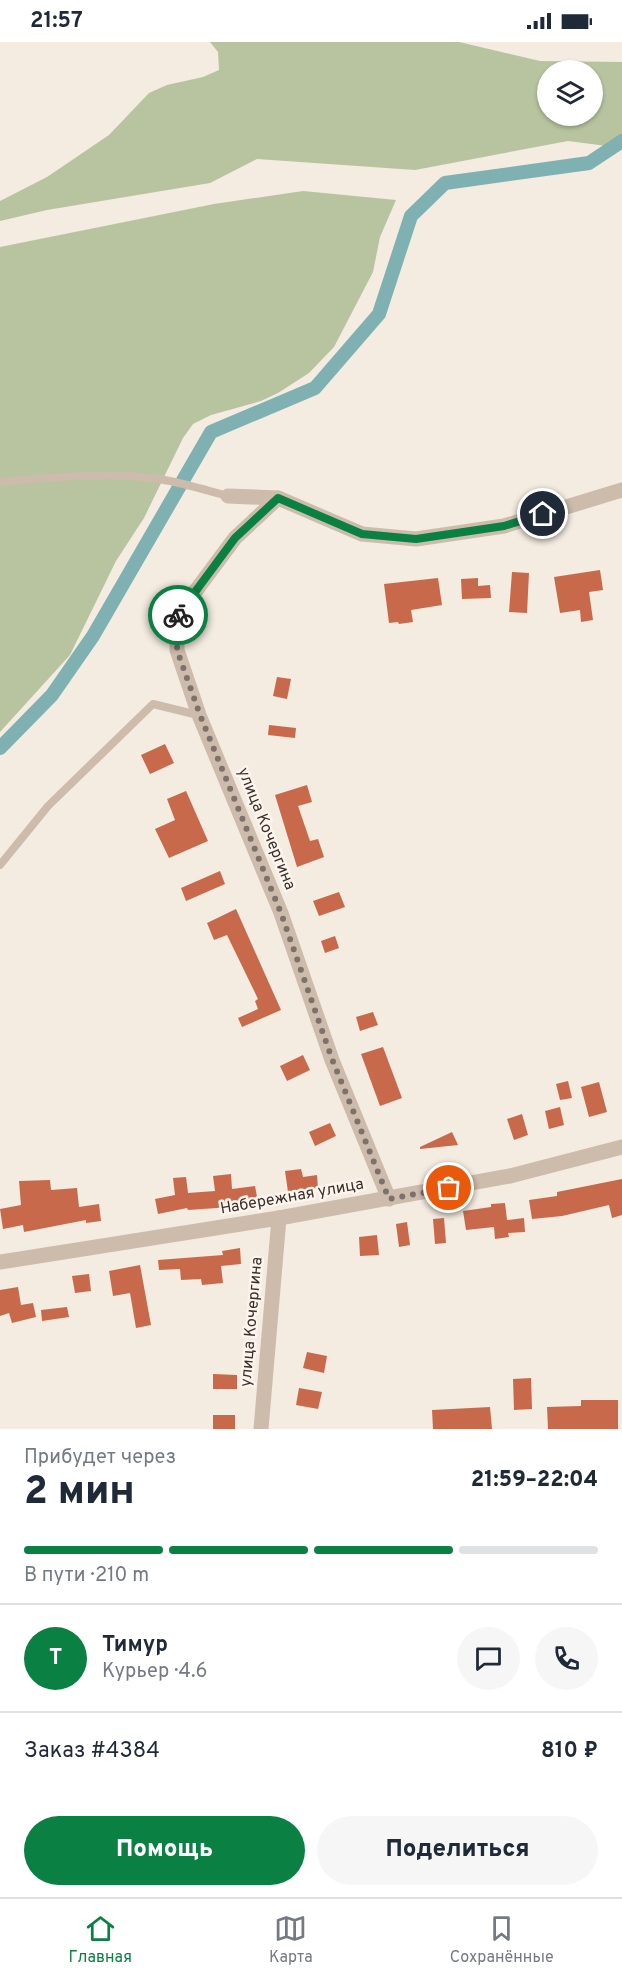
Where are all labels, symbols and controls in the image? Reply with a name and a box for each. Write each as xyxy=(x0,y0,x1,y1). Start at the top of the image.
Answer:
text: 21:57 xyxy=(30,8,83,35)
map controls xyxy=(537,60,603,126)
button: layers xyxy=(537,60,603,126)
pin xyxy=(517,488,568,539)
icon: home xyxy=(526,497,559,530)
courier xyxy=(148,585,208,645)
icon: bike xyxy=(162,599,195,632)
street label: улица Кочергина xyxy=(232,765,300,893)
pin xyxy=(423,1162,474,1213)
icon: bag xyxy=(432,1171,465,1204)
street label: Набережная улица xyxy=(219,1175,365,1219)
street label: улица Кочергина xyxy=(236,1256,268,1388)
text: Прибудет через xyxy=(24,1445,176,1471)
text: 21:59–22:04 xyxy=(471,1467,598,1494)
text: 2 мин xyxy=(24,1469,135,1518)
text: В пути · 210 m xyxy=(24,1563,149,1589)
button: chat xyxy=(457,1627,520,1690)
button: phone xyxy=(535,1627,598,1690)
text: Тимур xyxy=(102,1632,168,1659)
text: Т xyxy=(49,1645,62,1672)
text: Курьер · 4.6 xyxy=(102,1659,207,1685)
text: Заказ #4384 xyxy=(24,1738,160,1765)
text: 810 ₽ xyxy=(541,1738,598,1765)
button: Помощь xyxy=(24,1816,305,1885)
button: Поделиться xyxy=(317,1816,598,1885)
tab: Главная xyxy=(68,1912,132,1968)
tab: Карта xyxy=(269,1912,313,1968)
tab: Сохранённые xyxy=(450,1912,554,1968)

